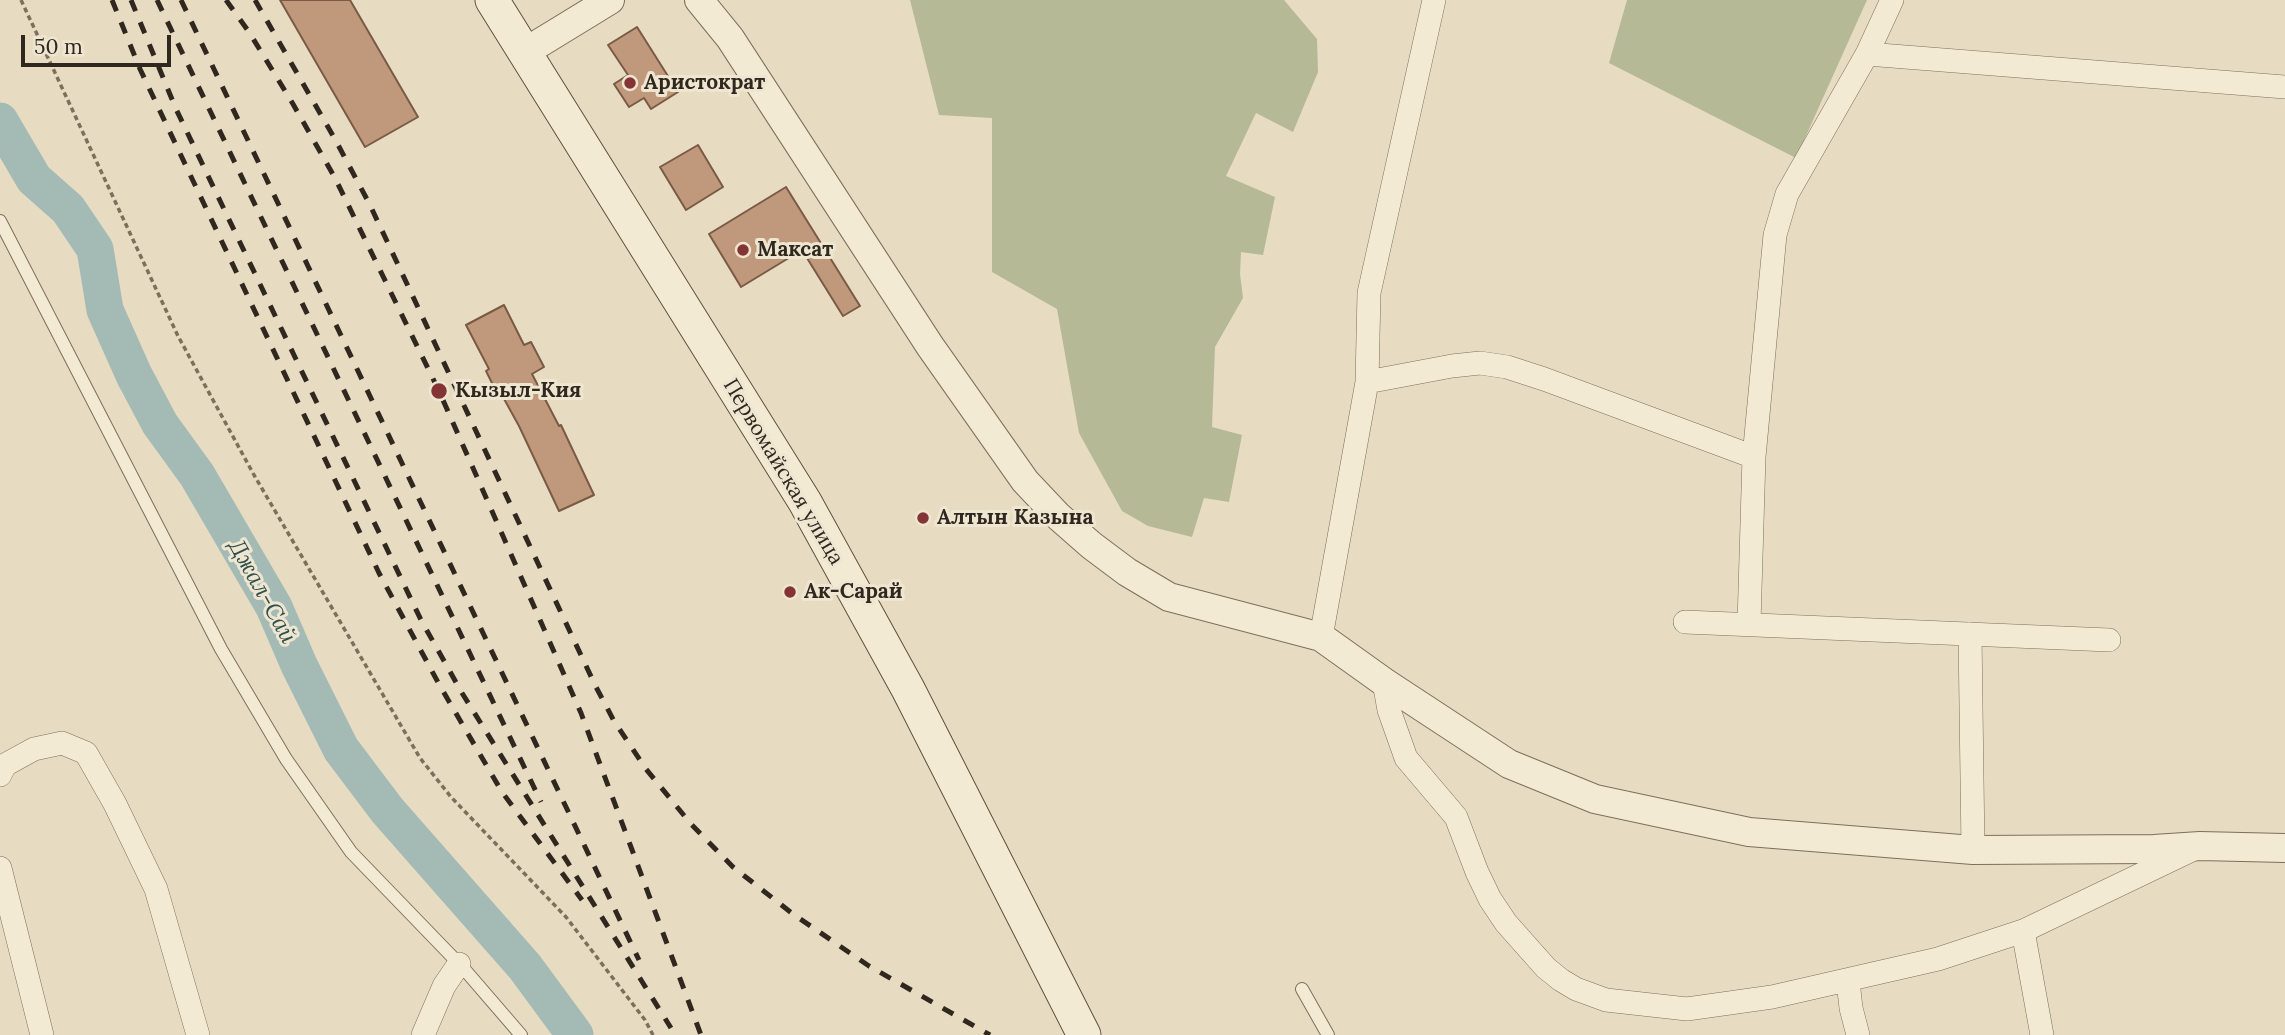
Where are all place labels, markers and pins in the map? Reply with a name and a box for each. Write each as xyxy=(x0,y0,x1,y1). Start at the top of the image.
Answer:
place label: Аристократ xyxy=(644,70,765,96)
marker: Аристократ xyxy=(622,75,638,91)
place label: Максат xyxy=(757,237,833,263)
marker: Максат xyxy=(735,242,751,258)
place label: Кызыл-Кия xyxy=(455,378,582,404)
marker: Кызыл-Кия xyxy=(429,381,449,401)
place label: Алтын Казына xyxy=(937,505,1094,531)
marker: Алтын Казына xyxy=(915,510,931,526)
place label: Ак-Сарай xyxy=(804,579,903,605)
marker: Ак-Сарай xyxy=(782,584,798,600)

